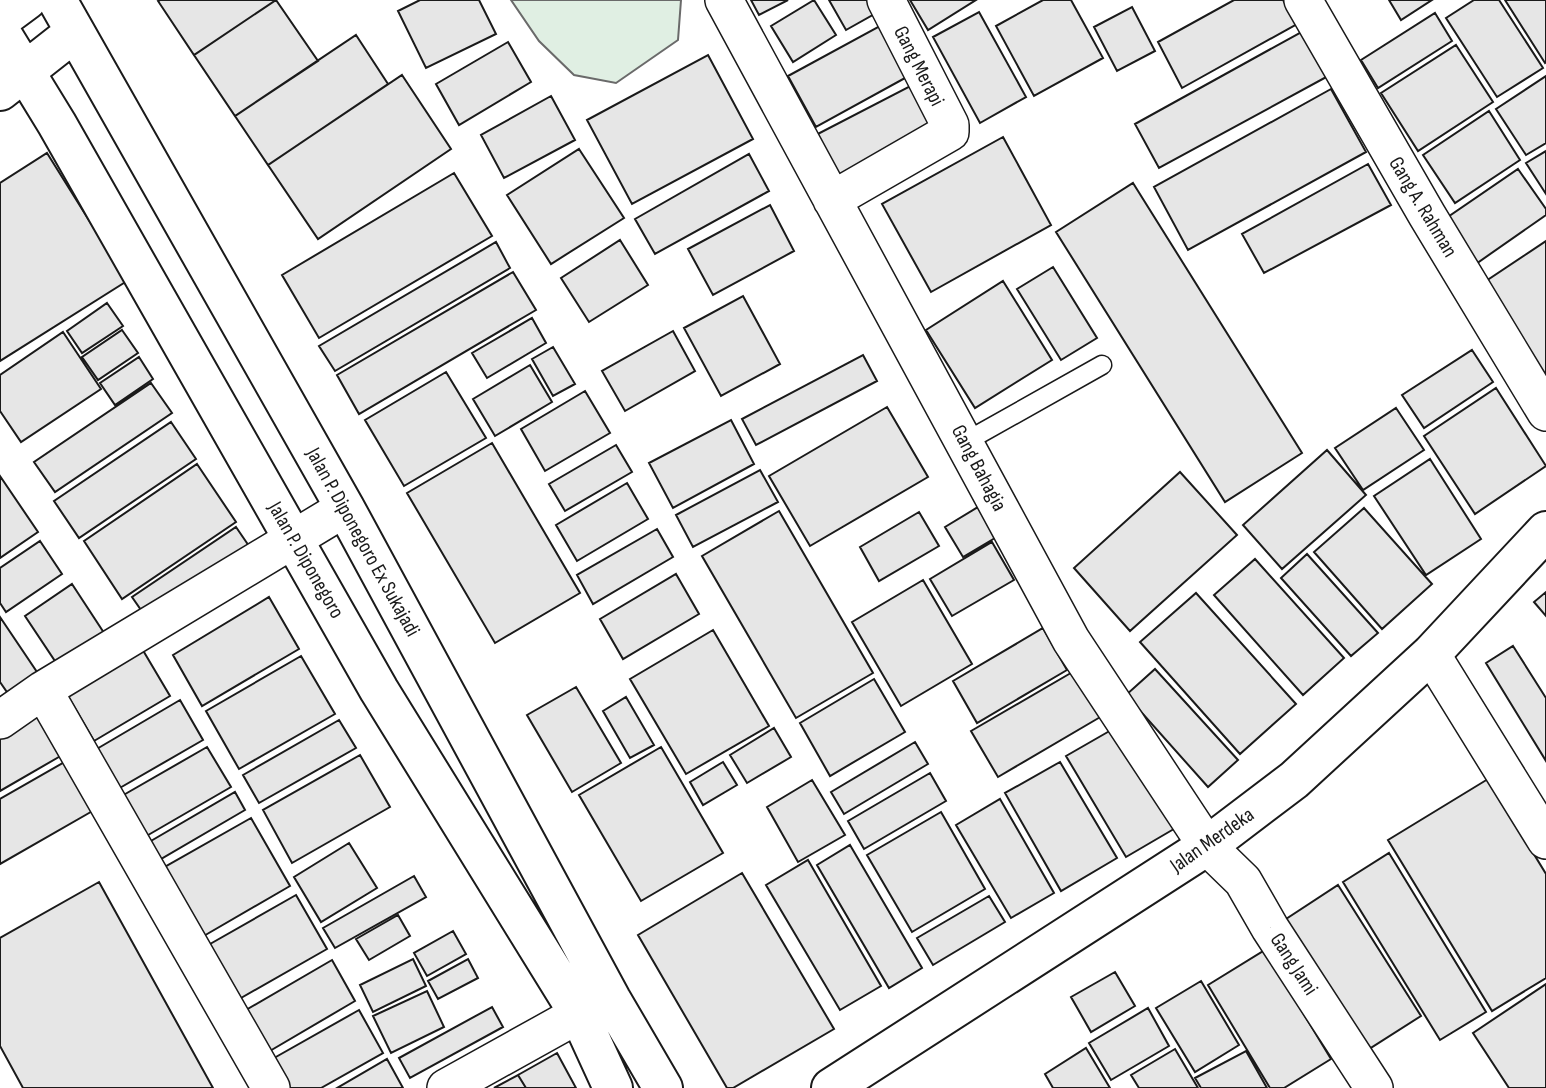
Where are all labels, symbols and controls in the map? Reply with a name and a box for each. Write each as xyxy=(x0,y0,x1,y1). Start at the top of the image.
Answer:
street label: Gang Merapi xyxy=(888,22,950,110)
street label: Gang A. Rahman xyxy=(1383,152,1463,262)
street label: Gang Bahagia xyxy=(946,421,1012,515)
street label: Jalan P. Diponegoro Ex Sukajadi xyxy=(301,443,425,641)
street label: Jalan P. Diponegoro xyxy=(262,497,350,623)
street label: Jalan Merdeka xyxy=(1164,802,1259,879)
street label: Gang Jami xyxy=(1265,928,1323,1000)

